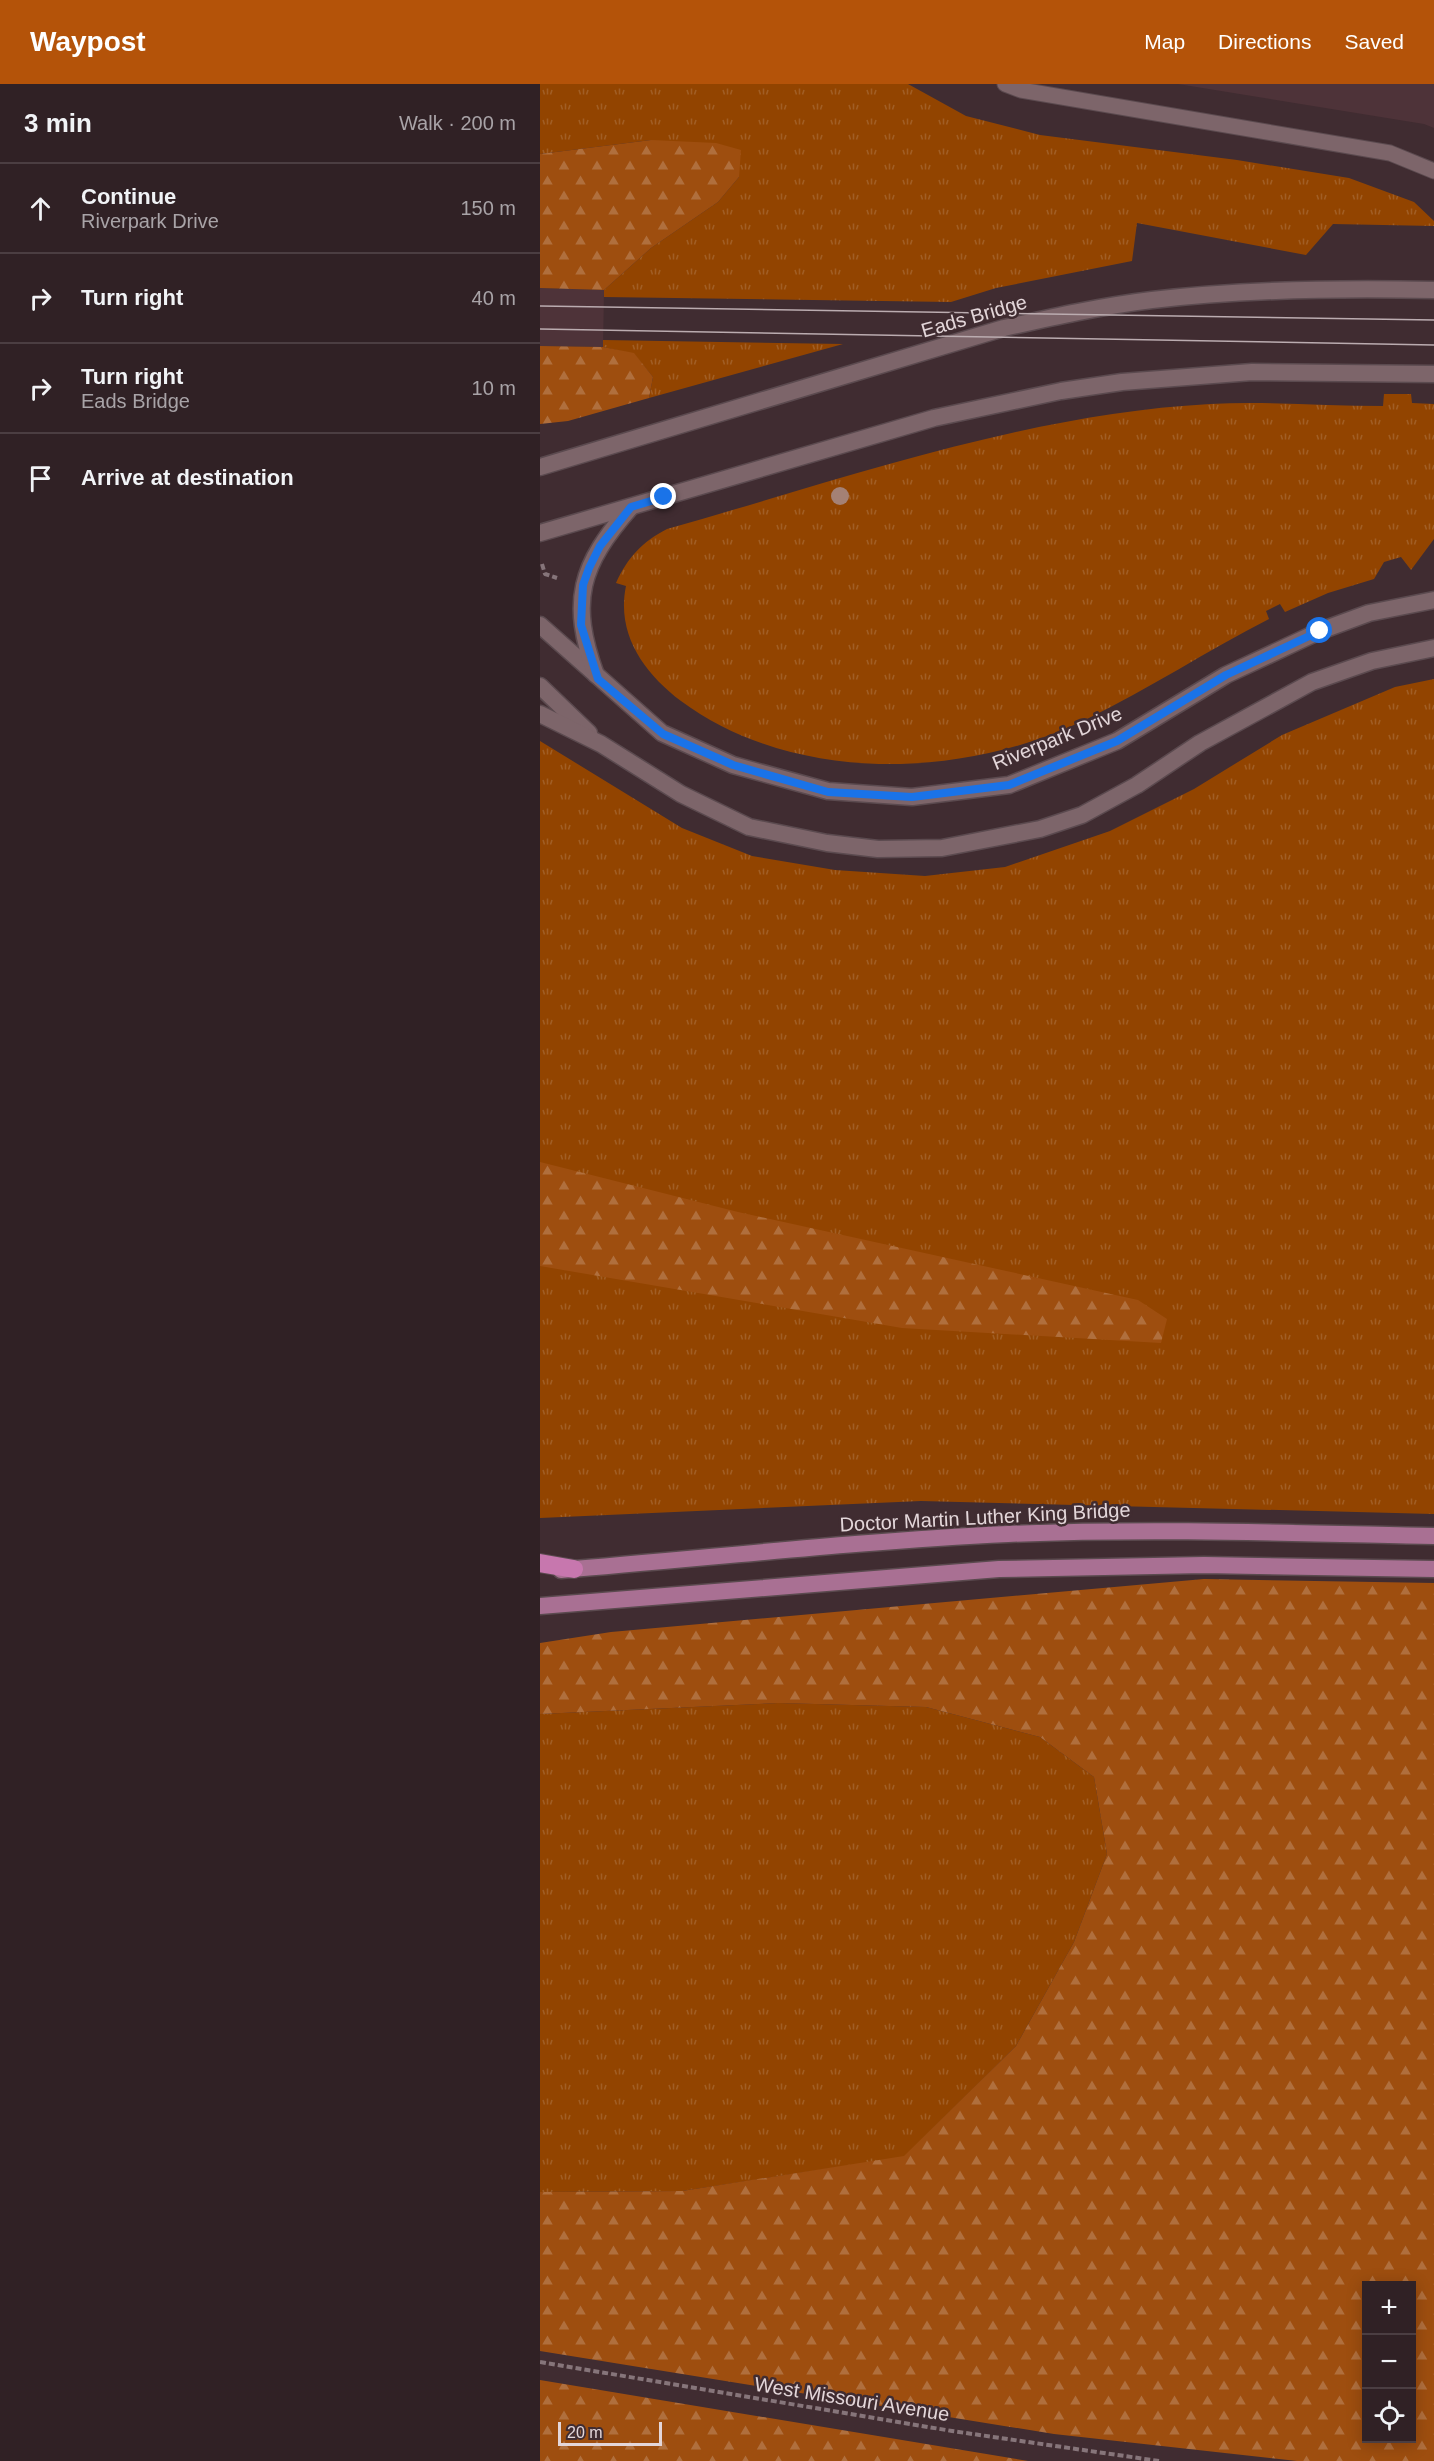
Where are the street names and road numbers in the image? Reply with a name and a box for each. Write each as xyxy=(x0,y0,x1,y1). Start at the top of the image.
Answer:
street label: Eads Bridge xyxy=(919,290,1029,342)
street label: Riverpark Drive xyxy=(989,702,1125,774)
street label: Doctor Martin Luther King Bridge xyxy=(839,1498,1131,1536)
street label: West Missouri Avenue xyxy=(753,2373,951,2425)

